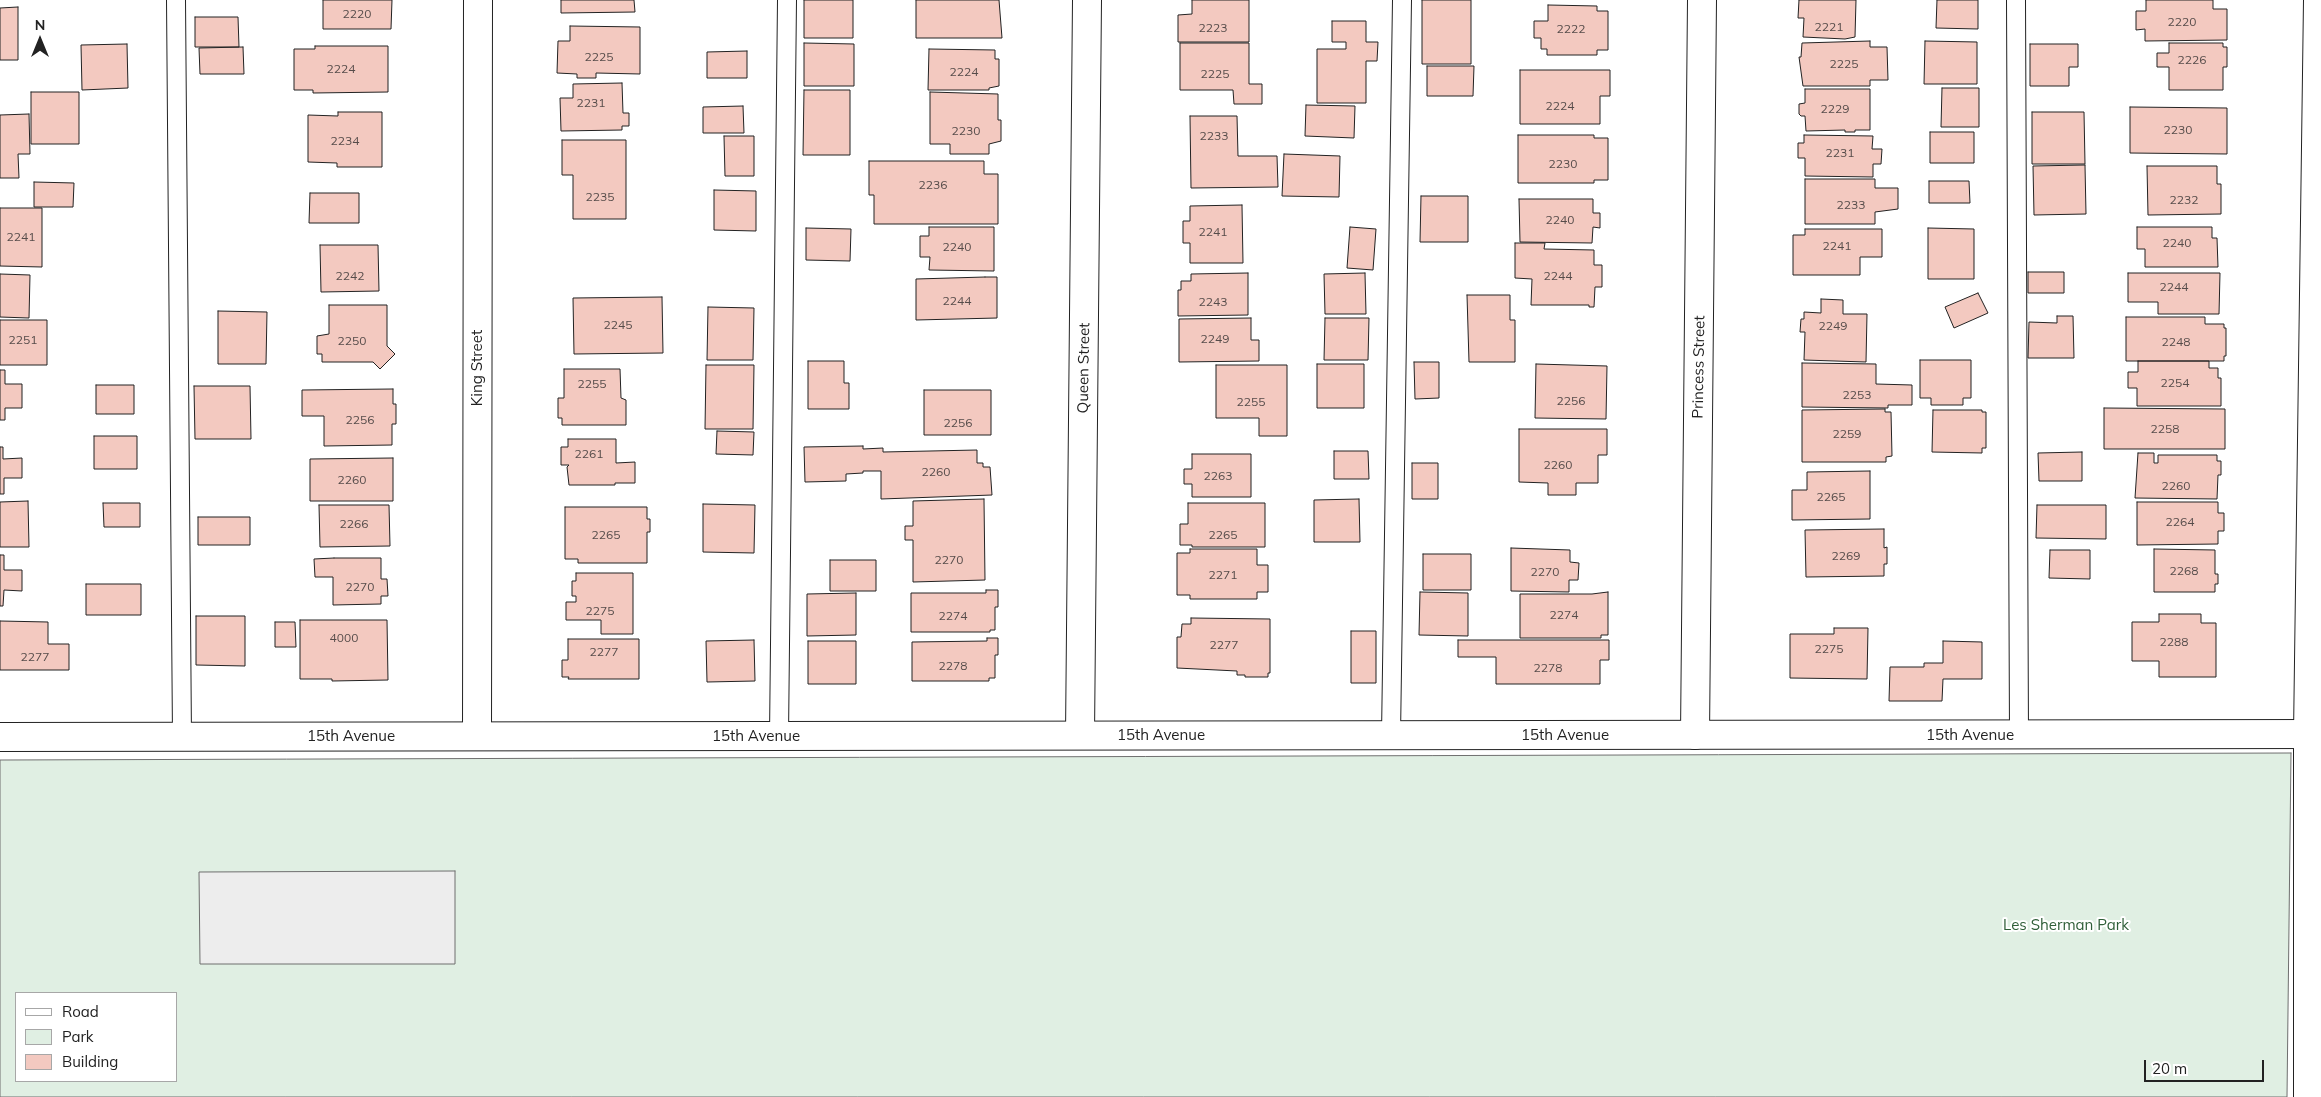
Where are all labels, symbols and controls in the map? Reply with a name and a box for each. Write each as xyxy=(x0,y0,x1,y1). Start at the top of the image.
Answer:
house number: 2220 xyxy=(343,7,371,21)
north arrow xyxy=(15,15,65,65)
house number: 2220 xyxy=(2168,15,2196,29)
text: N xyxy=(35,16,45,34)
house number: 2221 xyxy=(1815,20,1843,34)
house number: 2223 xyxy=(1199,21,1227,35)
house number: 2222 xyxy=(1557,22,1585,36)
house number: 2225 xyxy=(585,50,613,64)
house number: 2226 xyxy=(2178,53,2206,67)
house number: 2225 xyxy=(1830,57,1858,71)
house number: 2224 xyxy=(327,62,355,76)
house number: 2224 xyxy=(950,65,978,79)
house number: 2225 xyxy=(1201,67,1229,81)
house number: 2231 xyxy=(577,96,605,110)
house number: 2224 xyxy=(1546,99,1574,113)
house number: 2229 xyxy=(1821,102,1849,116)
house number: 2230 xyxy=(2164,123,2192,137)
house number: 2230 xyxy=(952,124,980,138)
house number: 2233 xyxy=(1200,129,1228,143)
house number: 2234 xyxy=(331,134,359,148)
house number: 2231 xyxy=(1826,146,1854,160)
house number: 2230 xyxy=(1549,157,1577,171)
house number: 2236 xyxy=(919,178,947,192)
house number: 2235 xyxy=(586,190,614,204)
house number: 2232 xyxy=(2170,193,2198,207)
house number: 2233 xyxy=(1837,198,1865,212)
house number: 2240 xyxy=(1546,213,1574,227)
house number: 2241 xyxy=(1199,225,1227,239)
house number: 2241 xyxy=(7,230,35,244)
house number: 2240 xyxy=(2163,236,2191,250)
house number: 2241 xyxy=(1823,239,1851,253)
house number: 2240 xyxy=(943,240,971,254)
house number: 2242 xyxy=(336,269,364,283)
house number: 2244 xyxy=(1544,269,1572,283)
house number: 2244 xyxy=(2160,280,2188,294)
house number: 2244 xyxy=(943,294,971,308)
house number: 2243 xyxy=(1199,295,1227,309)
street label: Princess Street xyxy=(1689,315,1709,419)
house number: 2245 xyxy=(604,318,632,332)
house number: 2249 xyxy=(1819,319,1847,333)
street label: Queen Street xyxy=(1074,322,1094,414)
street label: King Street xyxy=(468,330,486,406)
house number: 2249 xyxy=(1201,332,1229,346)
house number: 2251 xyxy=(9,333,37,347)
house number: 2250 xyxy=(338,334,366,348)
house number: 2248 xyxy=(2162,335,2190,349)
house number: 2254 xyxy=(2161,376,2189,390)
house number: 2255 xyxy=(578,377,606,391)
house number: 2253 xyxy=(1843,388,1871,402)
house number: 2256 xyxy=(1557,394,1585,408)
house number: 2255 xyxy=(1237,395,1265,409)
house number: 2256 xyxy=(346,413,374,427)
house number: 2256 xyxy=(944,416,972,430)
house number: 2258 xyxy=(2151,422,2179,436)
house number: 2259 xyxy=(1833,427,1861,441)
house number: 2261 xyxy=(575,447,603,461)
house number: 2260 xyxy=(1544,458,1572,472)
house number: 2260 xyxy=(922,465,950,479)
house number: 2263 xyxy=(1204,469,1232,483)
house number: 2260 xyxy=(338,473,366,487)
house number: 2260 xyxy=(2162,479,2190,493)
house number: 2265 xyxy=(1817,490,1845,504)
house number: 2264 xyxy=(2166,515,2194,529)
house number: 2266 xyxy=(340,517,368,531)
house number: 2265 xyxy=(592,528,620,542)
house number: 2265 xyxy=(1209,528,1237,542)
house number: 2269 xyxy=(1832,549,1860,563)
house number: 2270 xyxy=(935,553,963,567)
house number: 2268 xyxy=(2170,564,2198,578)
house number: 2270 xyxy=(1531,565,1559,579)
house number: 2271 xyxy=(1209,568,1237,582)
house number: 2270 xyxy=(346,580,374,594)
house number: 2275 xyxy=(586,604,614,618)
house number: 2274 xyxy=(1550,608,1578,622)
house number: 2274 xyxy=(939,609,967,623)
house number: 4000 xyxy=(330,631,358,645)
house number: 2288 xyxy=(2160,635,2188,649)
house number: 2277 xyxy=(1210,638,1238,652)
house number: 2275 xyxy=(1815,642,1843,656)
house number: 2277 xyxy=(590,645,618,659)
house number: 2277 xyxy=(21,650,49,664)
house number: 2278 xyxy=(939,659,967,673)
house number: 2278 xyxy=(1534,661,1562,675)
street label: 15th Avenue xyxy=(1117,726,1205,744)
street label: 15th Avenue xyxy=(1521,726,1609,744)
street label: 15th Avenue xyxy=(1926,726,2014,744)
street label: 15th Avenue xyxy=(307,727,395,745)
street label: 15th Avenue xyxy=(712,727,800,745)
park label: Les Sherman Park xyxy=(2003,916,2129,934)
legend xyxy=(15,992,178,1082)
text: Road xyxy=(62,1002,99,1021)
text: Park xyxy=(62,1027,94,1046)
scale bar xyxy=(2146,1050,2266,1082)
text: Building xyxy=(62,1052,118,1071)
text: 20 m xyxy=(2152,1059,2187,1078)

